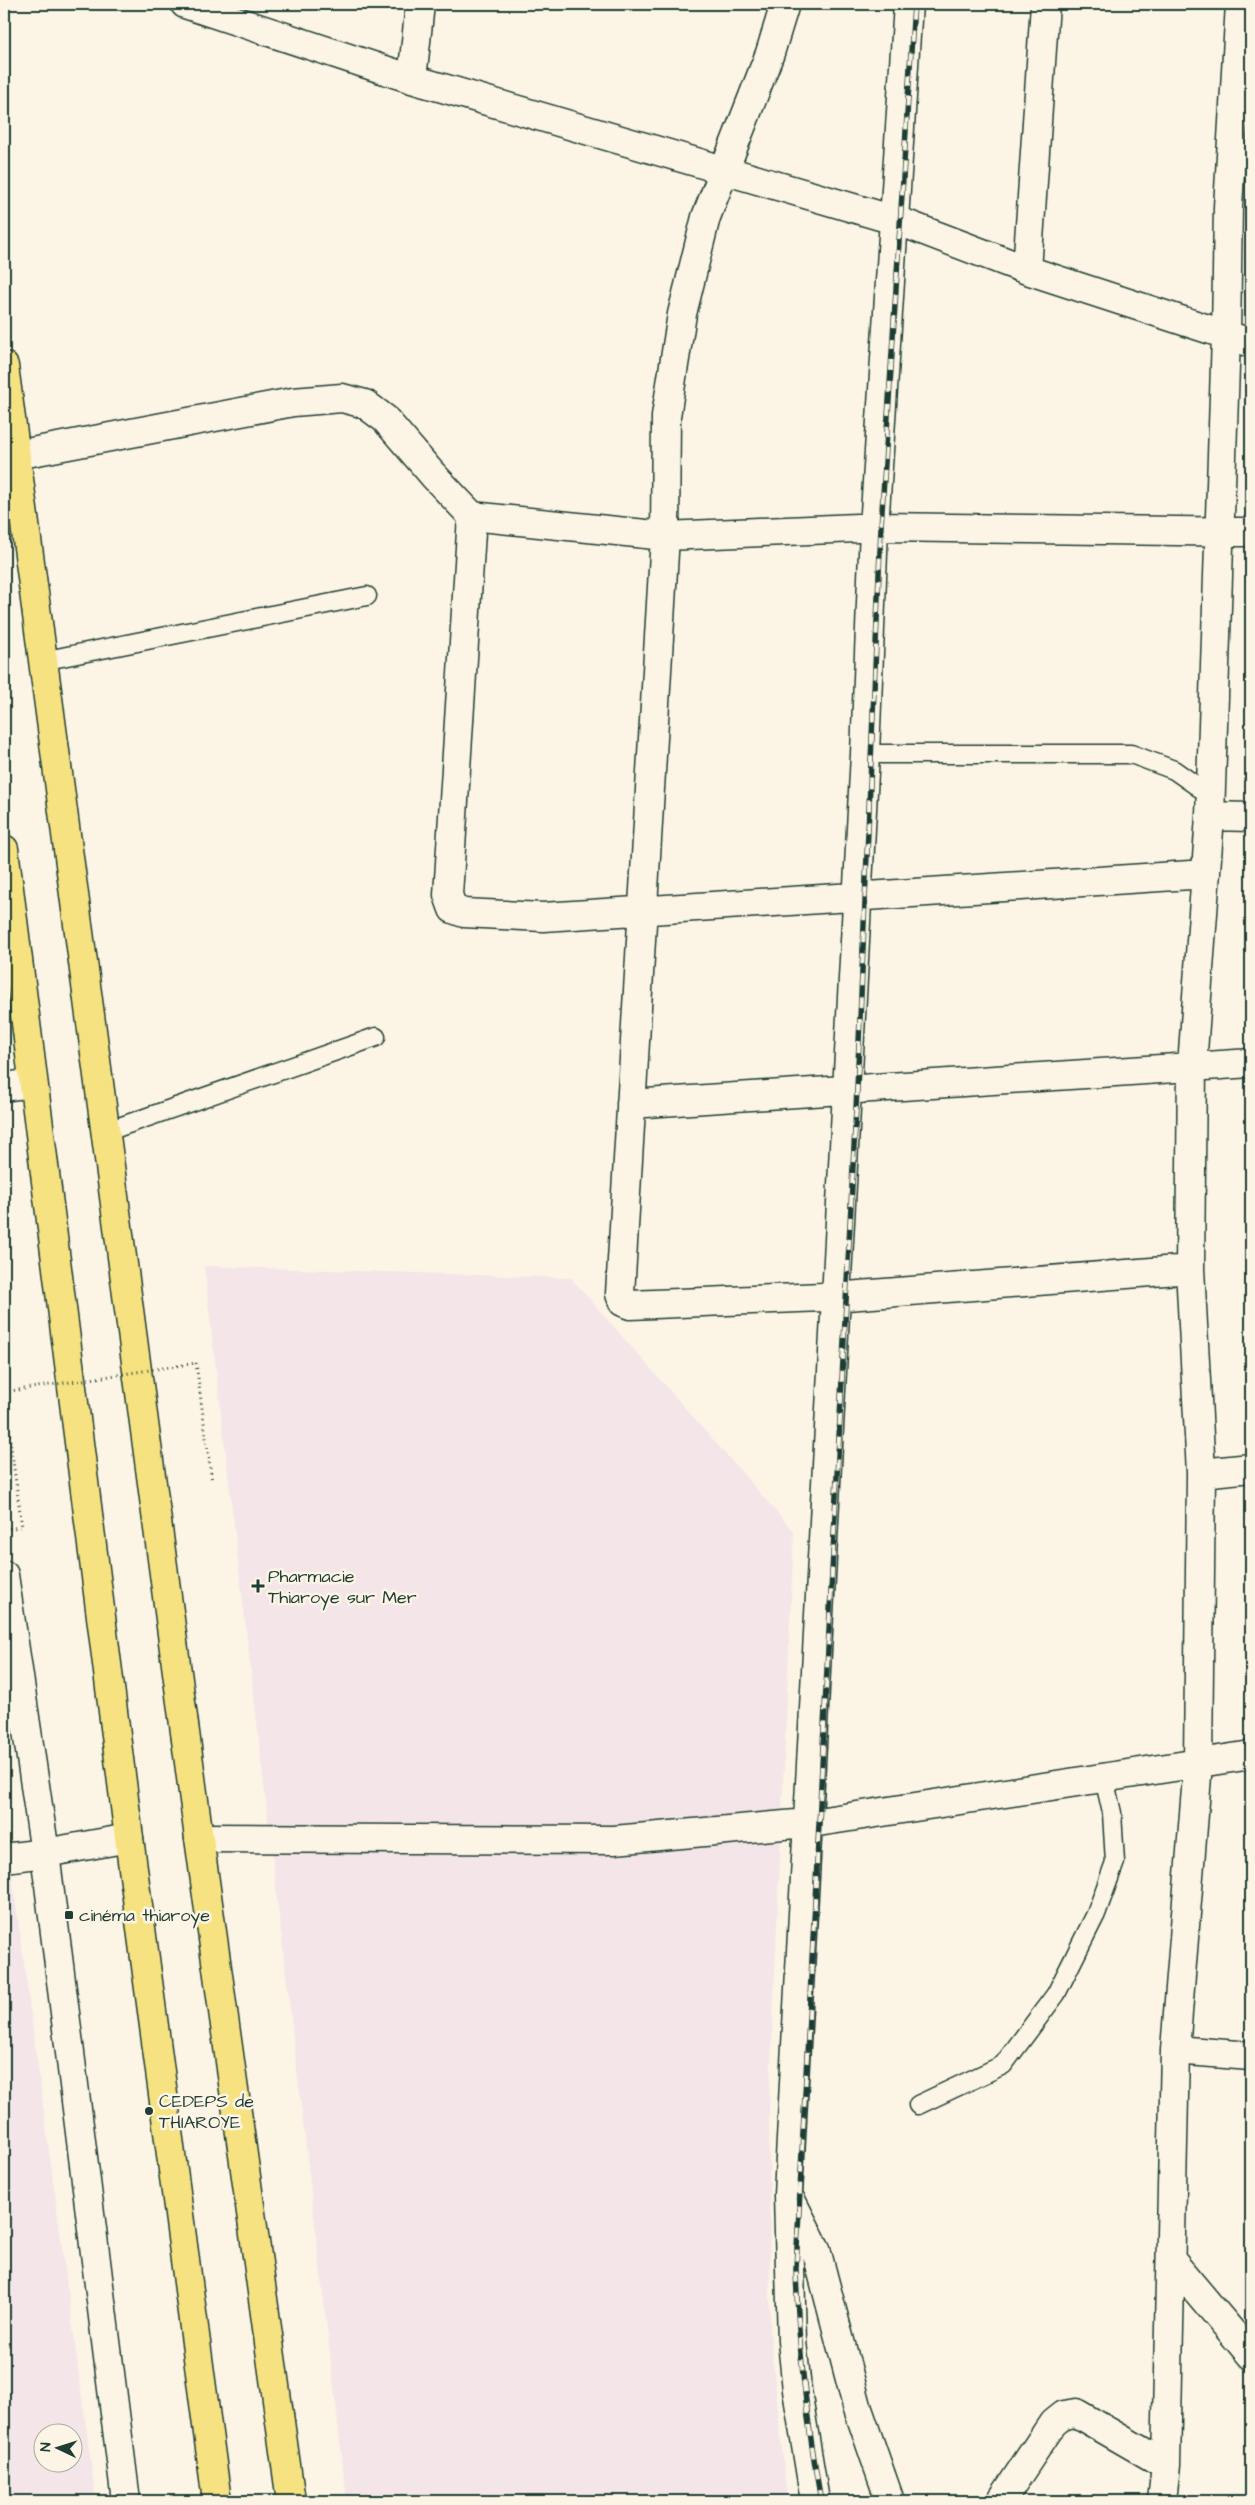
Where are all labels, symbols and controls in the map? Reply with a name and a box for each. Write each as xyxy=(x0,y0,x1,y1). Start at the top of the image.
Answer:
place label: Pharmacie Thiaroye sur Mer xyxy=(268,1564,417,1611)
marker: Pharmacie Thiaroye sur Mer xyxy=(252,1580,264,1592)
place label: cinéma thiaroye xyxy=(79,1903,210,1929)
marker: cinéma thiaroye xyxy=(63,1909,75,1921)
place label: CEDEPS de THIAROYE xyxy=(159,2089,254,2135)
marker: CEDEPS de THIAROYE xyxy=(143,2105,155,2117)
north arrow xyxy=(32,2422,82,2472)
text: N xyxy=(36,2442,56,2452)

